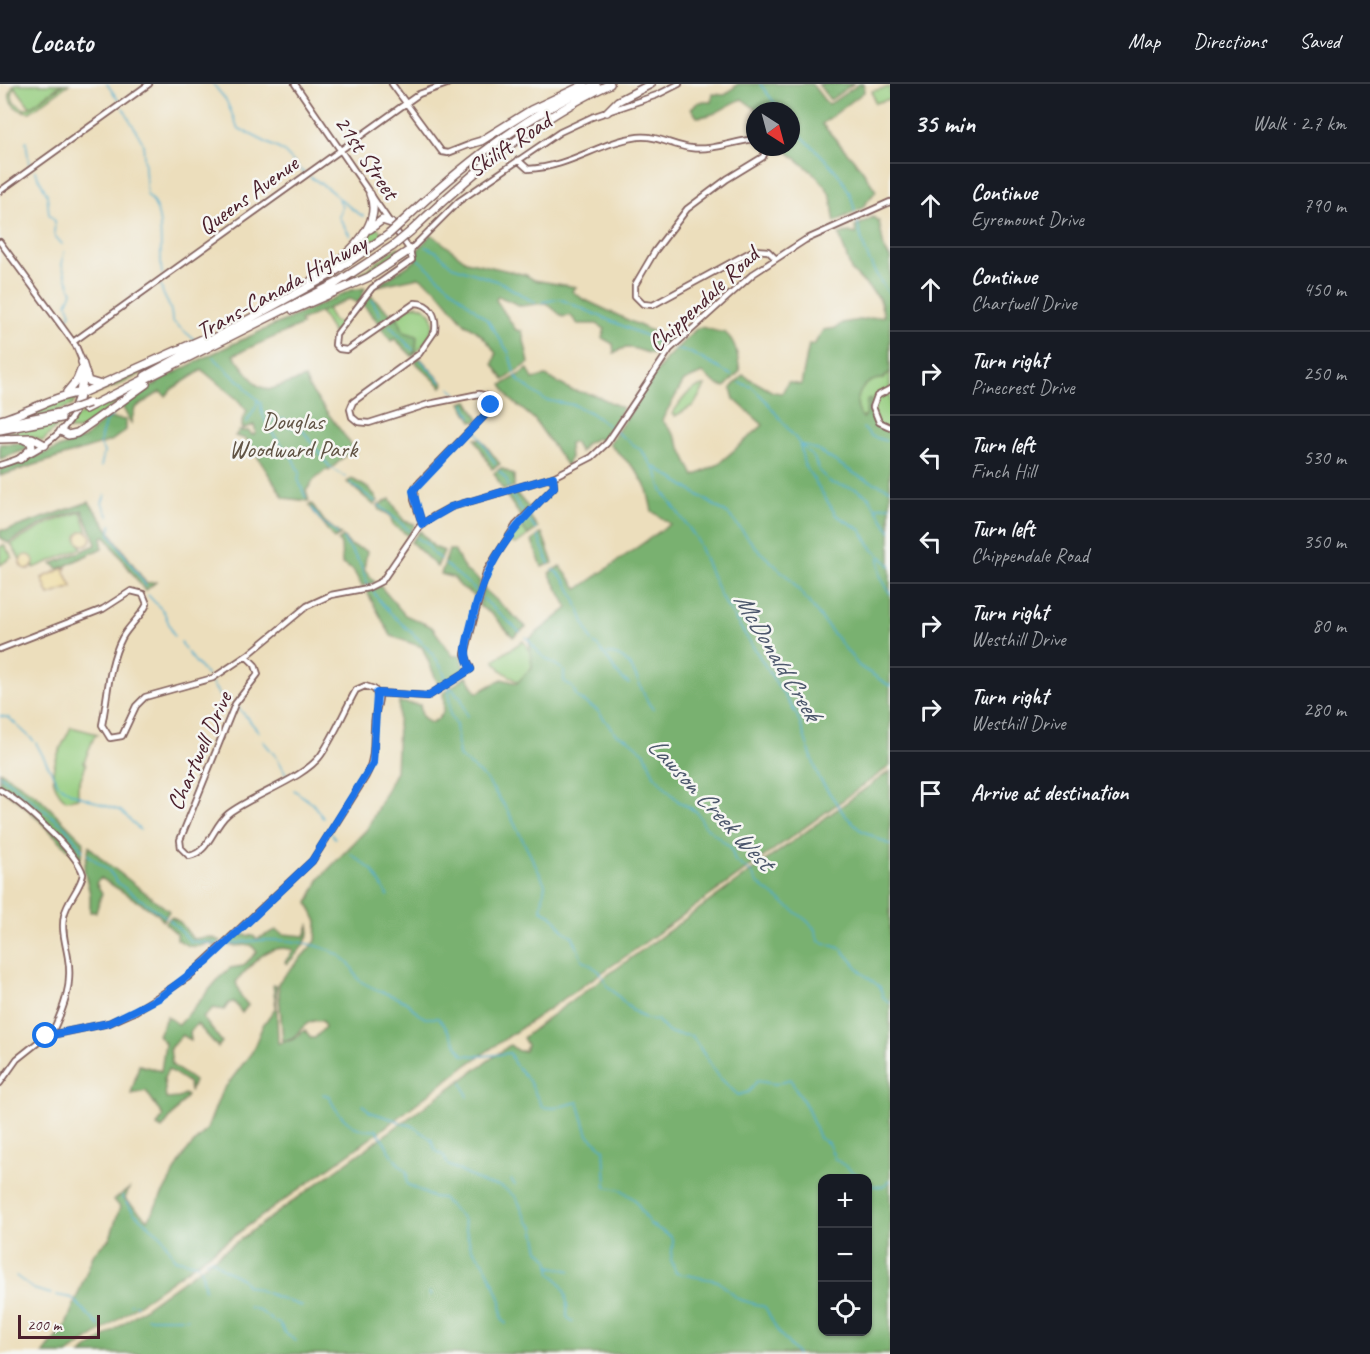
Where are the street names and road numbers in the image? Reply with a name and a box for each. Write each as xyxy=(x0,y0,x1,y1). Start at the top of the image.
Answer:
street label: Skilift Road xyxy=(461,104,560,184)
street label: 21st Street xyxy=(328,109,407,207)
street label: Queens Avenue xyxy=(192,147,306,241)
street label: Trans-Canada Highway xyxy=(190,227,373,346)
street label: Chippendale Road xyxy=(641,238,767,358)
street label: Chartwell Drive xyxy=(160,685,239,815)

